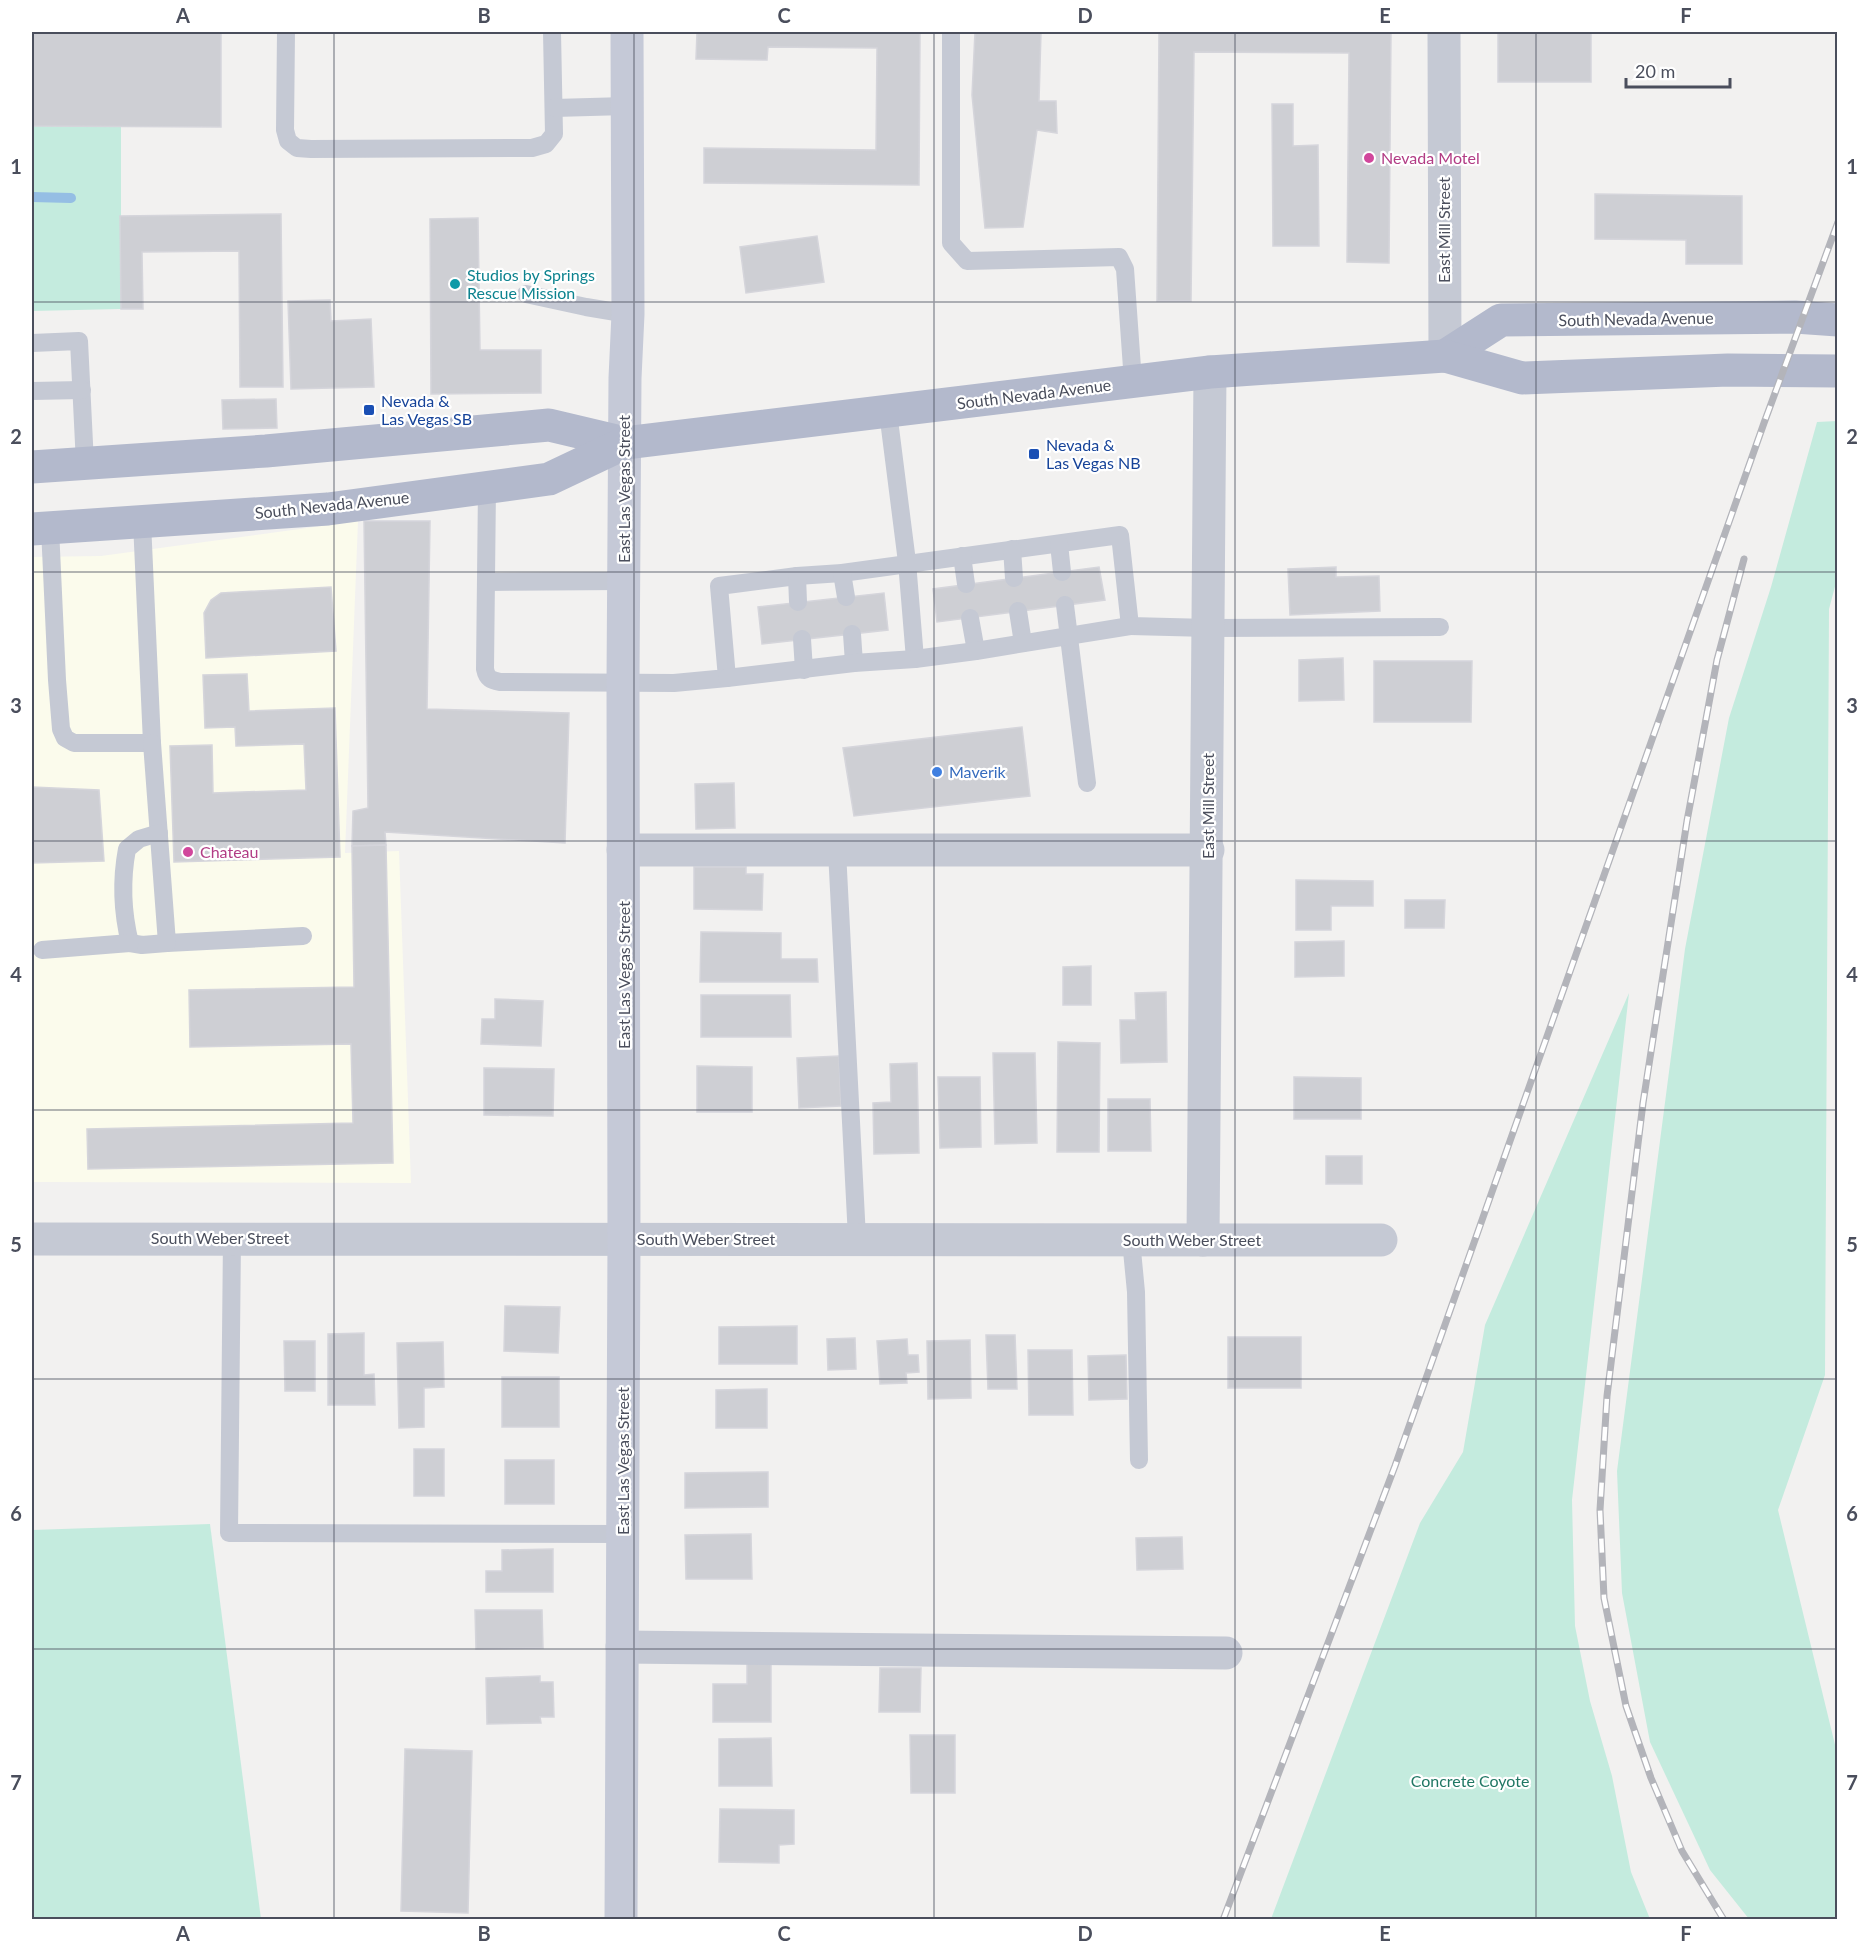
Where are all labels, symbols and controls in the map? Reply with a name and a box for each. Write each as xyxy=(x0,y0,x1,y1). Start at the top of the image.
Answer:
text: A xyxy=(175,3,190,27)
text: B xyxy=(477,3,491,27)
text: C xyxy=(777,3,791,27)
text: D xyxy=(1077,3,1093,27)
text: E xyxy=(1379,3,1391,27)
text: F xyxy=(1680,3,1692,27)
scale bar xyxy=(1626,51,1730,89)
text: 20 m xyxy=(1635,60,1675,82)
place label: Nevada Motel xyxy=(1381,148,1480,167)
marker: Nevada Motel xyxy=(1362,151,1376,165)
text: 1 xyxy=(10,154,22,178)
text: 1 xyxy=(1846,154,1858,178)
street label: East Mill Street xyxy=(1434,177,1453,283)
place label: Studios by Springs Rescue Mission xyxy=(467,265,595,302)
marker: Studios by Springs Rescue Mission xyxy=(448,277,462,291)
street label: South Nevada Avenue xyxy=(1558,308,1714,329)
street label: South Nevada Avenue xyxy=(956,375,1112,412)
place label: Nevada & Las Vegas SB xyxy=(381,391,472,428)
marker: Nevada & Las Vegas SB xyxy=(362,403,376,417)
street label: East Las Vegas Street xyxy=(614,415,633,563)
text: 2 xyxy=(10,424,22,448)
text: 2 xyxy=(1846,424,1858,448)
place label: Nevada & Las Vegas NB xyxy=(1046,435,1141,472)
marker: Nevada & Las Vegas NB xyxy=(1027,447,1041,461)
street label: South Nevada Avenue xyxy=(254,487,410,522)
text: 3 xyxy=(10,693,22,717)
text: 3 xyxy=(1846,693,1858,717)
street label: East Mill Street xyxy=(1198,753,1217,859)
place label: Maverik xyxy=(949,762,1007,781)
marker: Maverik xyxy=(930,765,944,779)
place label: Chateau xyxy=(200,842,258,861)
marker: Chateau xyxy=(181,845,195,859)
street label: East Las Vegas Street xyxy=(614,901,633,1049)
text: 4 xyxy=(10,962,22,986)
text: 4 xyxy=(1846,962,1858,986)
street label: South Weber Street xyxy=(151,1228,289,1247)
street label: South Weber Street xyxy=(637,1229,775,1248)
street label: South Weber Street xyxy=(1123,1230,1261,1249)
text: 5 xyxy=(10,1232,22,1256)
text: 5 xyxy=(1846,1232,1858,1256)
street label: East Las Vegas Street xyxy=(613,1387,632,1535)
text: 6 xyxy=(10,1501,22,1525)
text: 6 xyxy=(1846,1501,1858,1525)
text: 7 xyxy=(10,1770,22,1794)
text: 7 xyxy=(1846,1770,1858,1794)
park label: Concrete Coyote xyxy=(1411,1771,1529,1790)
text: A xyxy=(175,1921,190,1945)
text: B xyxy=(477,1921,491,1945)
text: C xyxy=(777,1921,791,1945)
text: D xyxy=(1077,1921,1093,1945)
text: E xyxy=(1379,1921,1391,1945)
text: F xyxy=(1680,1921,1692,1945)

